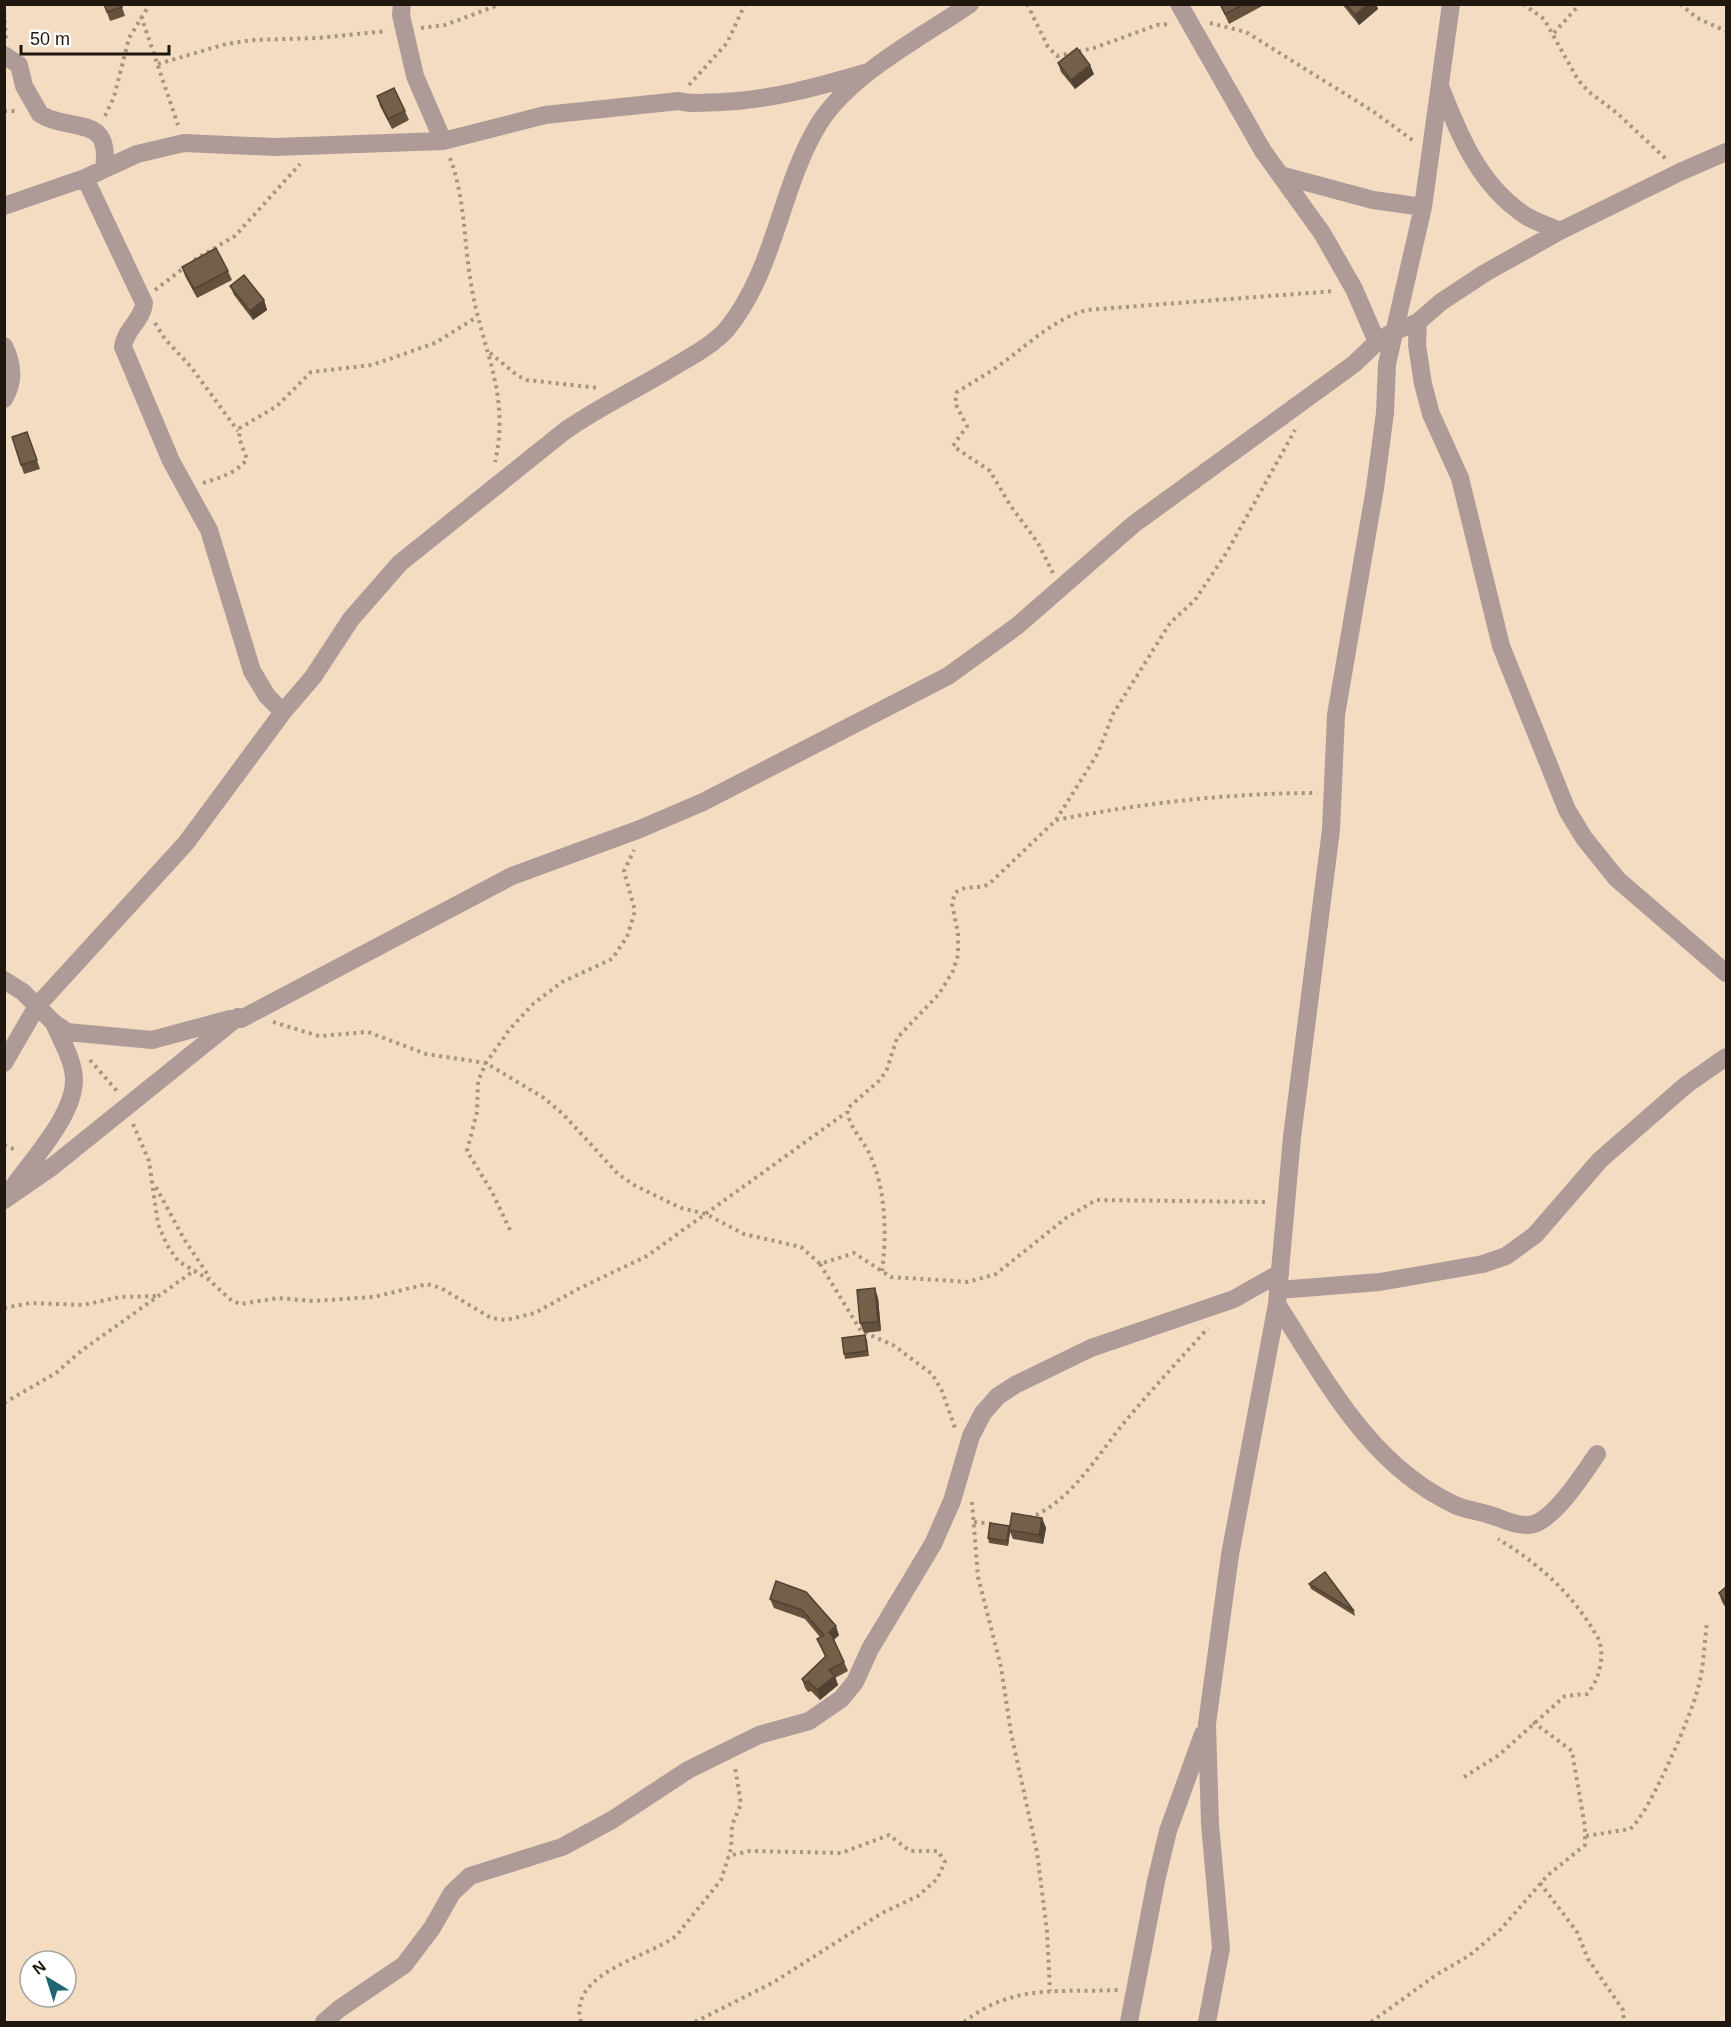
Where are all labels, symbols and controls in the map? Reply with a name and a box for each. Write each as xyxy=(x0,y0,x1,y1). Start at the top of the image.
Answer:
scale bar xyxy=(21,18,170,56)
text: 50 m xyxy=(30,29,70,49)
north arrow xyxy=(18,1949,78,2009)
text: N xyxy=(29,1957,49,1978)

